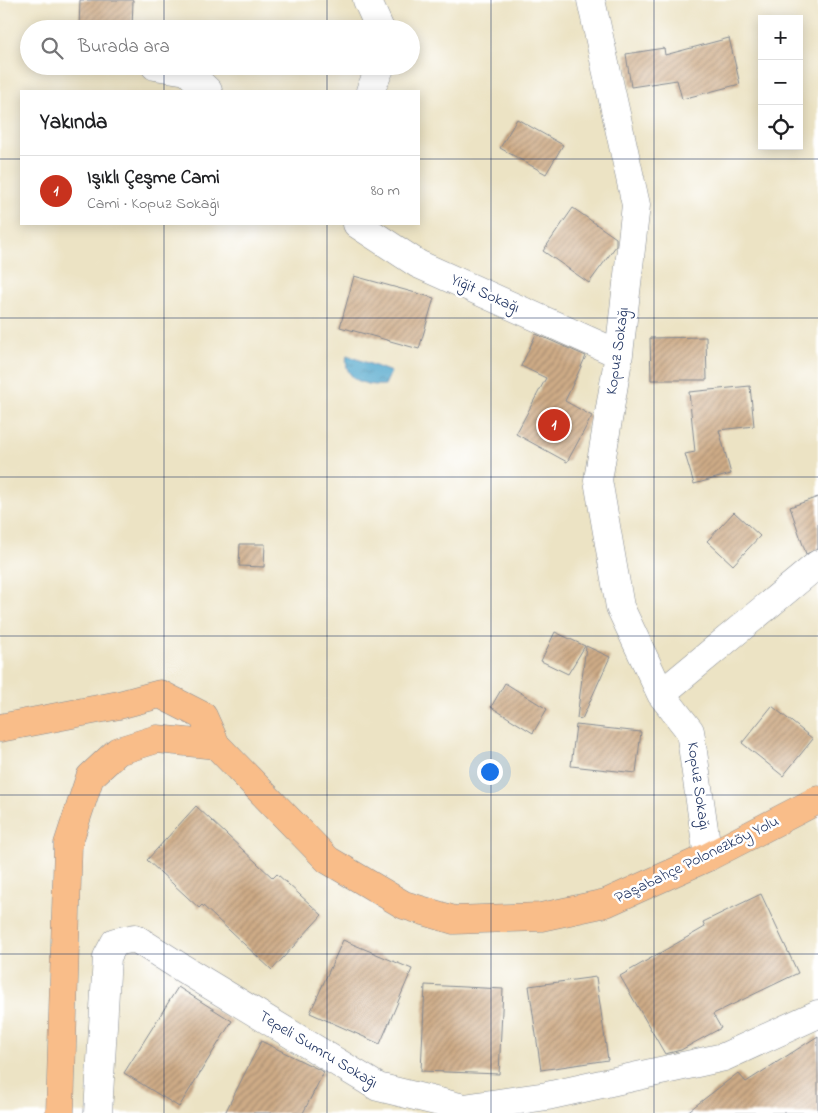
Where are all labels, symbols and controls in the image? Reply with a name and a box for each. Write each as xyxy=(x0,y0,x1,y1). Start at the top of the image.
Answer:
map controls xyxy=(758,15,803,150)
button: + xyxy=(758,15,803,60)
search box xyxy=(20,20,420,75)
icon: search xyxy=(38,34,66,62)
text: Burada ara xyxy=(78,34,170,61)
button: − xyxy=(758,60,803,105)
button: locate xyxy=(758,105,803,150)
text: Yakında xyxy=(40,108,107,138)
text: Işıklı Çeşme Cami xyxy=(87,165,220,192)
text: 1 xyxy=(53,179,59,203)
text: 80 m xyxy=(371,179,400,203)
text: Cami · Kopuz Sokağı xyxy=(87,192,220,216)
street label: Yiğit Sokağı xyxy=(447,268,524,320)
street label: Kopuz Sokağı xyxy=(600,305,636,396)
pin: 1 xyxy=(538,406,570,444)
street label: Kopuz Sokağı xyxy=(680,741,716,832)
your location xyxy=(477,759,503,785)
street label: Paşabahçe Polonezköy Yolu xyxy=(611,810,783,910)
street label: Tepeli Sumru Sokağı xyxy=(254,1005,382,1095)

